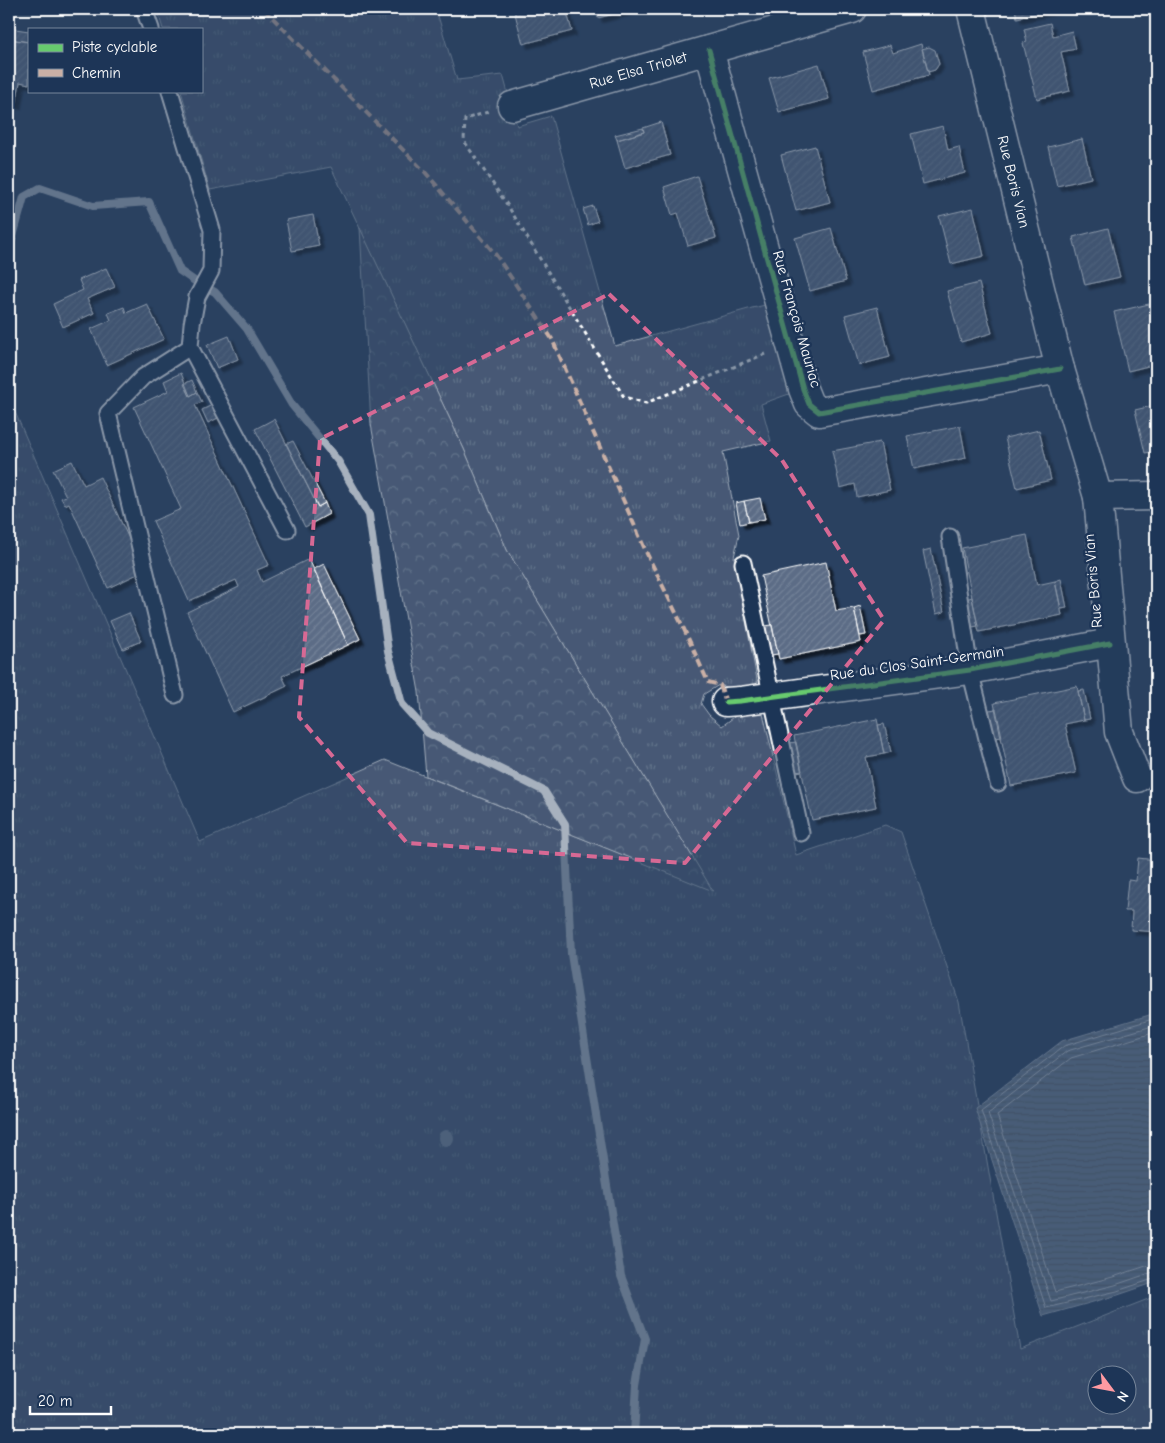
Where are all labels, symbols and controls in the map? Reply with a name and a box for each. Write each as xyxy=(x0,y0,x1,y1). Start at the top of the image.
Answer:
legend xyxy=(28,28,202,92)
text: Piste cyclable xyxy=(72,38,158,56)
street label: Rue Elsa Triolet xyxy=(587,47,690,93)
text: Chemin xyxy=(72,64,121,82)
street label: Rue Boris Vian xyxy=(994,134,1034,230)
street label: Rue François Mauriac xyxy=(769,248,825,390)
street label: Rue Boris Vian xyxy=(1080,533,1106,629)
street label: Rue du Clos Saint-Germain xyxy=(829,642,1005,684)
north arrow xyxy=(1088,1366,1138,1416)
scale bar xyxy=(30,1383,111,1415)
text: N xyxy=(1113,1388,1132,1405)
text: 20 m xyxy=(38,1392,72,1410)

